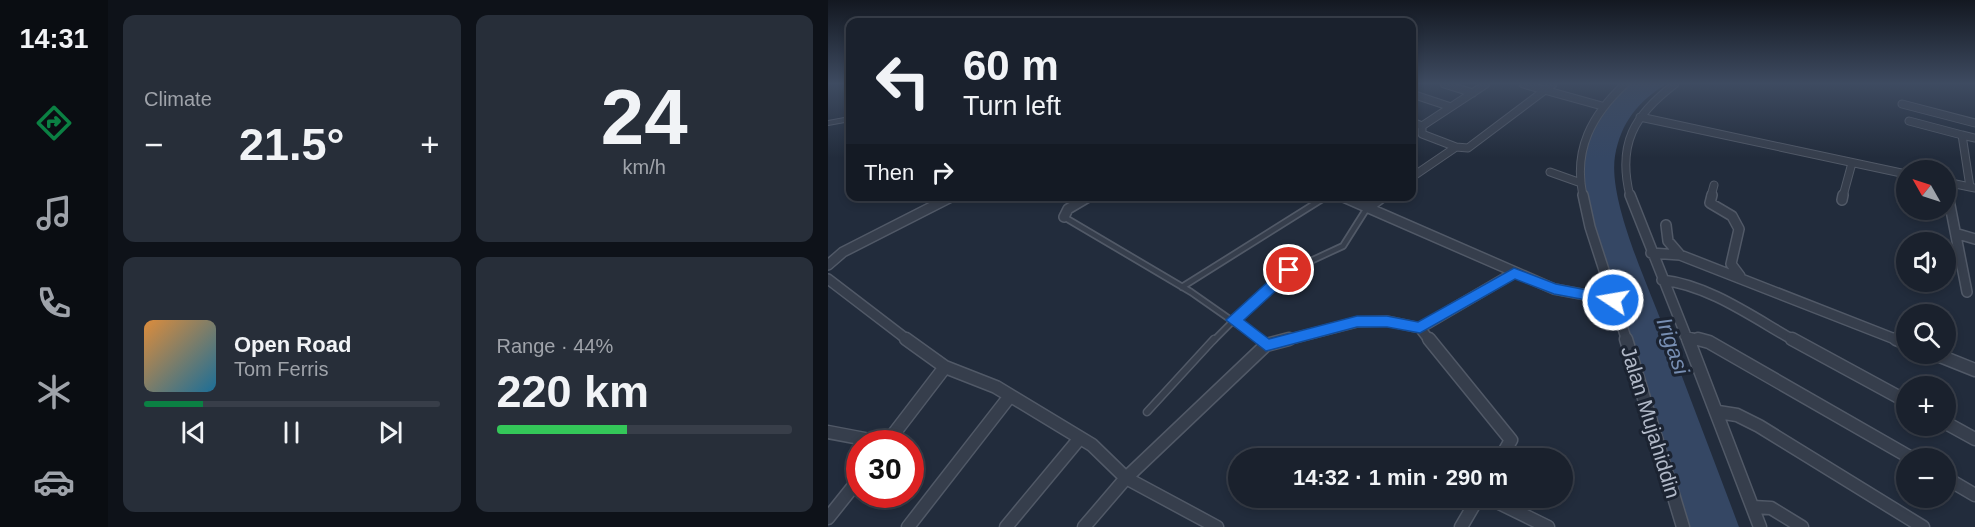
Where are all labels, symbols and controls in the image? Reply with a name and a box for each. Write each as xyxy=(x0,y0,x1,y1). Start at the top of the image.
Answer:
text: 14:31 xyxy=(19,24,89,54)
icon: left xyxy=(864,42,942,120)
text: 60 m xyxy=(963,42,1059,89)
text: 24 xyxy=(601,73,688,161)
text: Climate xyxy=(144,88,212,110)
text: Turn left xyxy=(963,91,1061,121)
icon: directions xyxy=(33,102,75,144)
text: 21.5° xyxy=(239,119,345,170)
text: − xyxy=(144,126,163,163)
text: + xyxy=(420,126,440,163)
text: km/h xyxy=(623,156,666,178)
icon: right xyxy=(926,156,959,189)
text: Then xyxy=(864,160,914,185)
north arrow xyxy=(1896,160,1956,220)
map controls xyxy=(1896,160,1956,508)
icon: music xyxy=(33,192,75,234)
button: sound xyxy=(1896,232,1956,292)
pin xyxy=(1263,244,1314,295)
icon: arrive xyxy=(1272,253,1305,286)
position arrow xyxy=(1581,268,1645,332)
icon: phone xyxy=(33,282,75,324)
button: search xyxy=(1896,304,1956,364)
water label: Irigasi xyxy=(1652,314,1695,379)
text: Open Road xyxy=(234,332,351,357)
text: Range · 44% xyxy=(497,335,613,357)
street label: Jalan Mujahiddin xyxy=(1617,343,1685,501)
text: Tom Ferris xyxy=(234,358,328,380)
text: 220 km xyxy=(497,366,649,417)
icon: climate xyxy=(33,371,75,413)
button: + xyxy=(1896,376,1956,436)
icon: previous xyxy=(177,416,210,449)
icon: pause xyxy=(275,416,308,449)
icon: next xyxy=(374,416,407,449)
speed limit sign: 30 xyxy=(846,430,924,508)
button: − xyxy=(1896,448,1956,508)
icon: car xyxy=(33,461,75,503)
text: 14:32 · 1 min · 290 m xyxy=(1293,465,1508,490)

